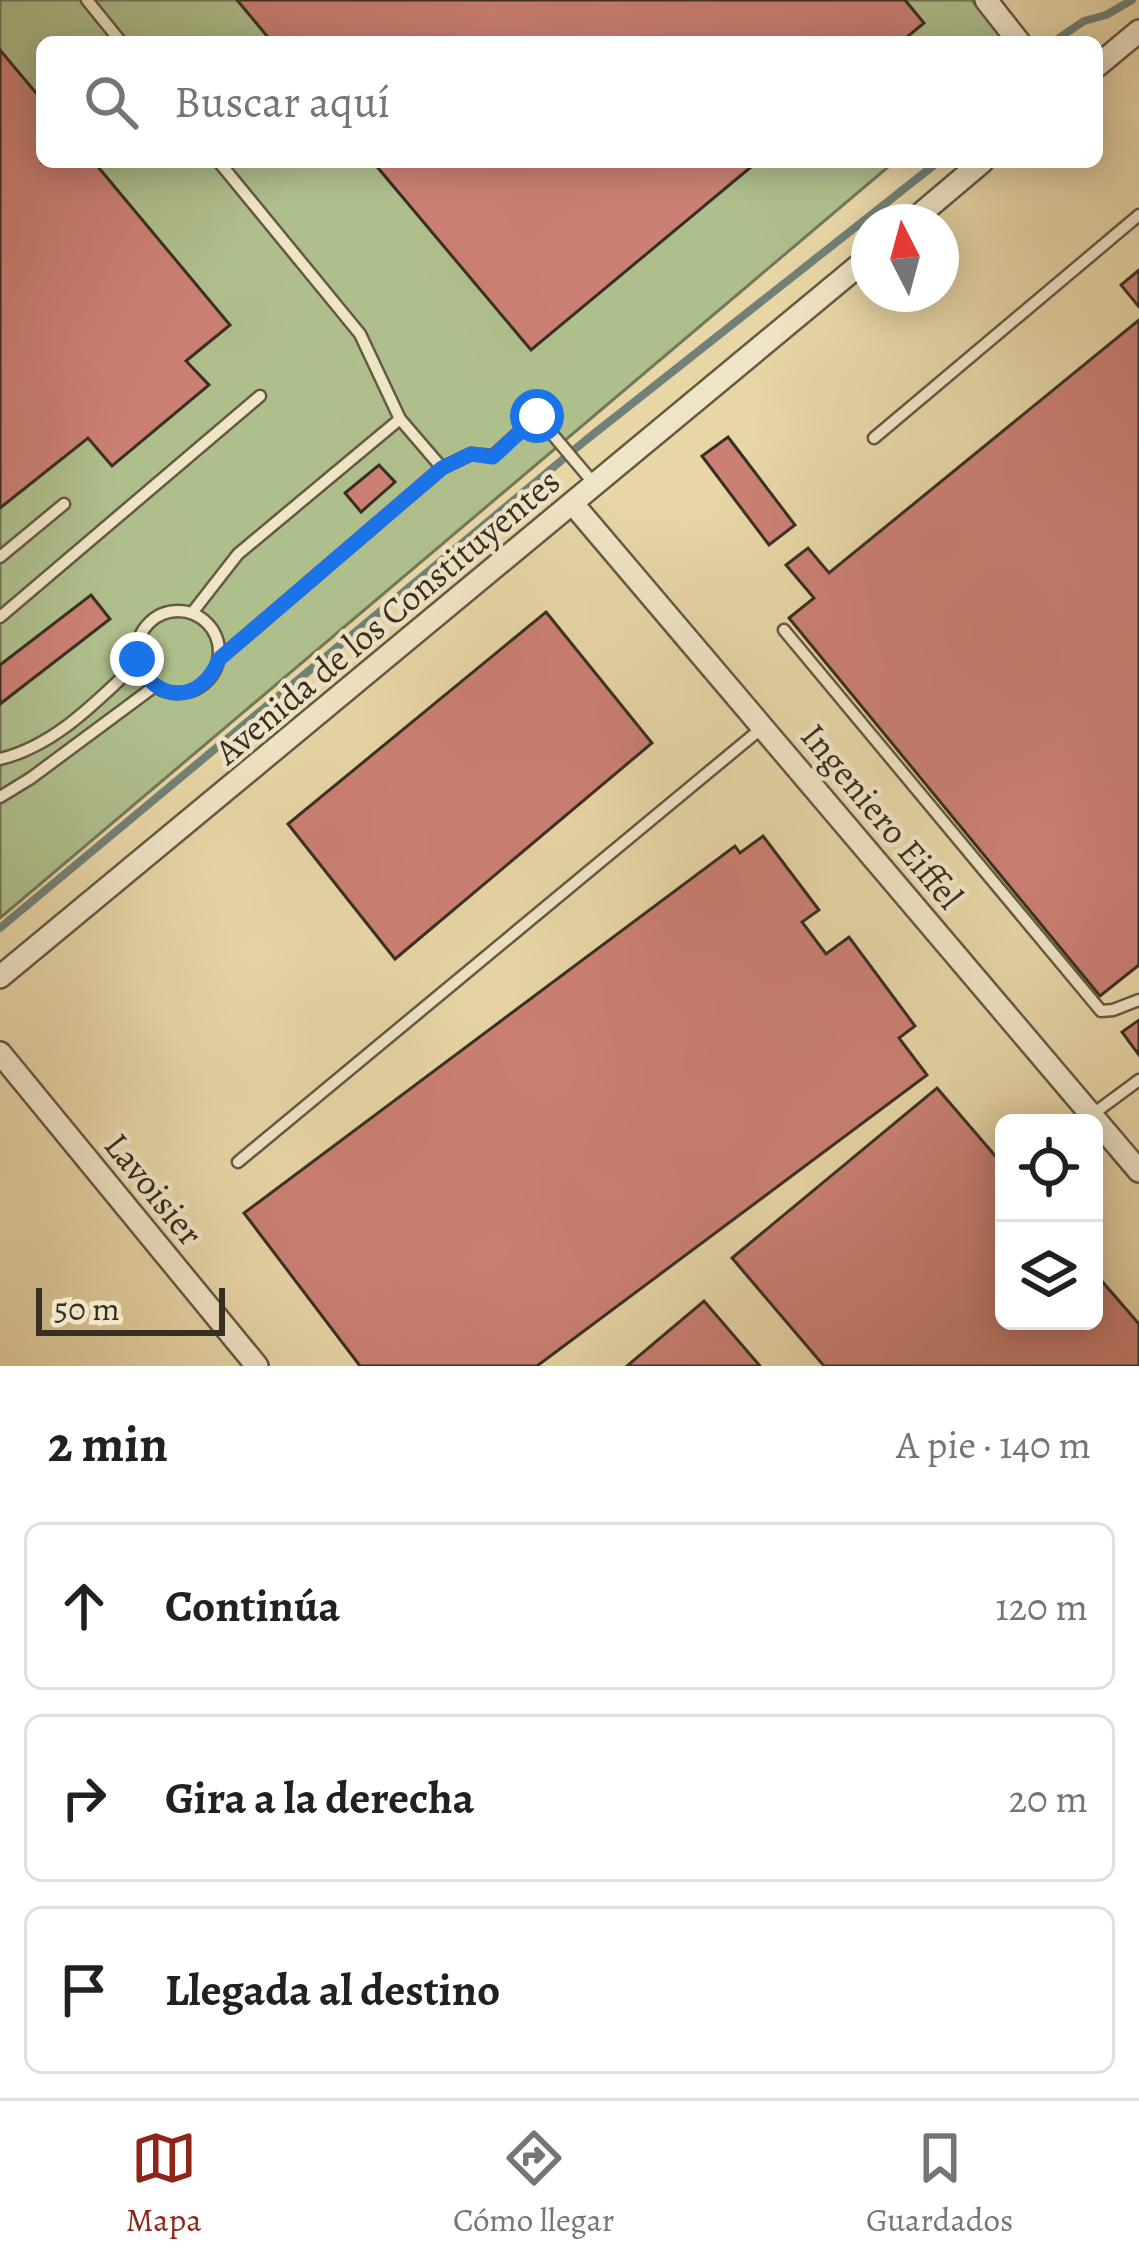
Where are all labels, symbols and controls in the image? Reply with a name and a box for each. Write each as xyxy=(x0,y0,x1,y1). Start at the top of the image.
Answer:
search box xyxy=(36,36,1103,168)
icon: search xyxy=(78,69,144,135)
text: Buscar aquí xyxy=(174,71,390,133)
north arrow xyxy=(851,204,959,312)
route start xyxy=(510,389,564,443)
street label: Avenida de los Constituyentes xyxy=(203,457,570,776)
route end xyxy=(110,632,164,686)
street label: Ingeniero Eiffel xyxy=(790,713,974,919)
map controls xyxy=(995,1114,1103,1330)
button: locate xyxy=(995,1114,1103,1222)
street label: Lavoisier xyxy=(93,1122,215,1256)
button: layers xyxy=(995,1222,1103,1330)
scale bar xyxy=(36,1282,225,1335)
text: 50 m xyxy=(54,1286,120,1331)
text: 2 min xyxy=(48,1409,168,1479)
text: A pie · 140 m xyxy=(896,1418,1091,1471)
icon: ahead xyxy=(51,1573,117,1639)
text: Continúa xyxy=(165,1575,340,1637)
text: 120 m xyxy=(995,1580,1088,1633)
icon: right xyxy=(51,1765,117,1831)
text: Gira a la derecha xyxy=(165,1767,474,1829)
text: 20 m xyxy=(1009,1772,1088,1825)
icon: arrive xyxy=(51,1957,117,2023)
text: Llegada al destino xyxy=(165,1959,500,2021)
tab: Mapa xyxy=(126,2125,202,2242)
tab: Cómo llegar xyxy=(453,2125,614,2242)
tab: Guardados xyxy=(866,2125,1013,2242)

